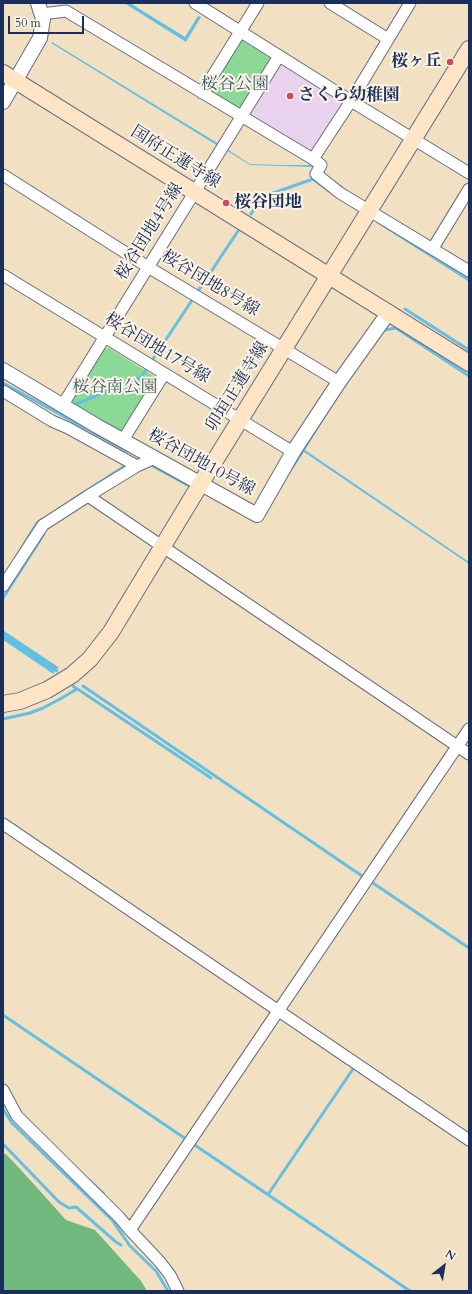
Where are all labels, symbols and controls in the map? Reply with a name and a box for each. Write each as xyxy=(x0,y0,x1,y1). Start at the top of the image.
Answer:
scale bar xyxy=(10,8,86,34)
text: 50 m xyxy=(15,15,41,31)
place label: 桜ヶ丘 xyxy=(391,52,442,72)
marker: 桜ヶ丘 xyxy=(445,57,455,67)
park label: 桜谷公園 xyxy=(201,75,269,95)
place label: さくら幼稚園 xyxy=(298,86,400,106)
marker: さくら幼稚園 xyxy=(285,91,295,101)
street label: 国府正蓮寺線 xyxy=(126,122,224,194)
street label: 桜谷団地4号線 xyxy=(112,180,188,284)
place label: 桜谷団地 xyxy=(234,193,302,213)
marker: 桜谷団地 xyxy=(221,198,231,208)
street label: 桜谷団地8号線 xyxy=(157,247,263,321)
street label: 桜谷団地17号線 xyxy=(101,310,213,388)
street label: 卯垣正蓮寺線 xyxy=(202,338,274,436)
park label: 桜谷南公園 xyxy=(73,378,157,398)
street label: 桜谷団地10号線 xyxy=(144,425,258,501)
north arrow xyxy=(424,1246,464,1286)
text: N xyxy=(442,1246,458,1264)

